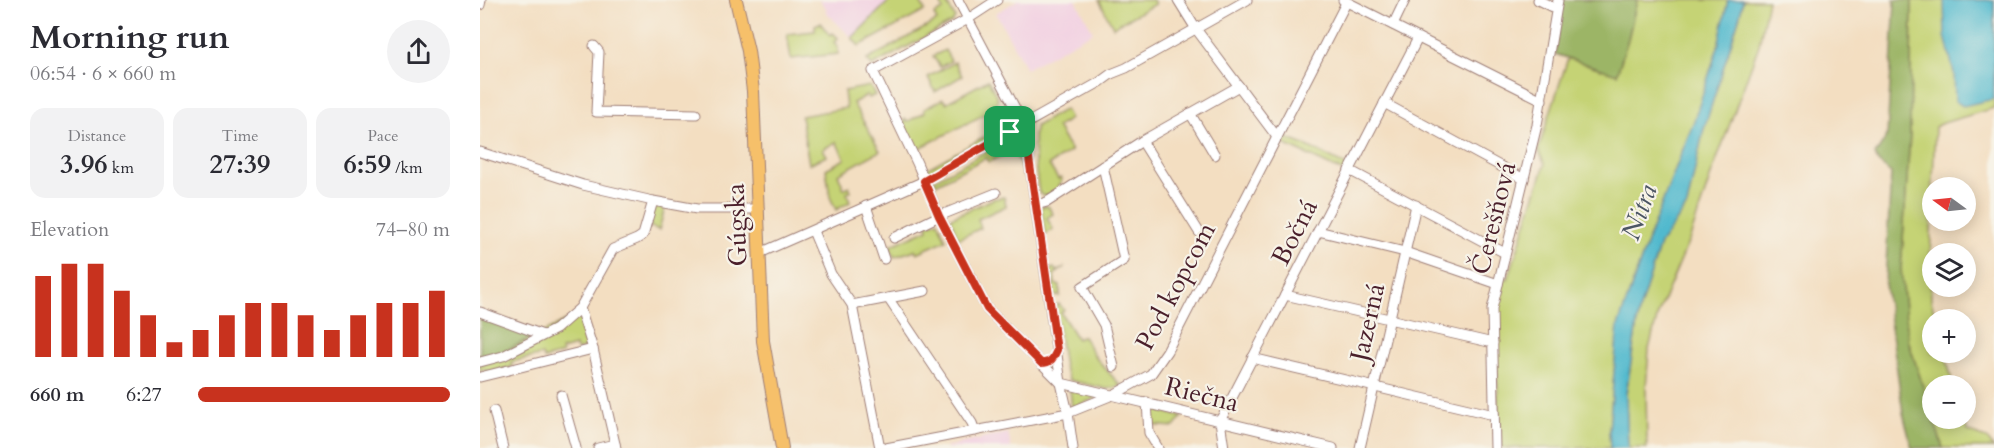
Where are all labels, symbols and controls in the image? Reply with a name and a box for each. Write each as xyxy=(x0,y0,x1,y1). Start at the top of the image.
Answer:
text: Morning run xyxy=(30,15,230,60)
button: share xyxy=(387,20,450,83)
text: 06:54 · 6 × 660 m xyxy=(30,60,176,87)
pin xyxy=(984,106,1035,157)
icon: arrive xyxy=(993,115,1026,148)
text: Distance xyxy=(68,125,126,147)
text: Time xyxy=(221,125,259,147)
text: Pace xyxy=(368,125,398,147)
text: 3.96 xyxy=(60,147,108,182)
text: 27:39 xyxy=(210,147,270,182)
text: 6:59 xyxy=(343,147,391,182)
text: km xyxy=(108,157,134,179)
text: /km xyxy=(391,157,423,179)
street label: Čerešňová xyxy=(1463,158,1524,278)
north arrow xyxy=(1922,177,1976,231)
map controls xyxy=(1922,177,1976,429)
water label: Nitra xyxy=(1612,179,1667,245)
street label: Gúgska xyxy=(718,183,755,267)
street label: Bočná xyxy=(1263,193,1326,271)
text: Elevation xyxy=(30,216,109,243)
text: 74–80 m xyxy=(376,216,450,243)
street label: Pod kopcom xyxy=(1127,216,1224,356)
button: layers xyxy=(1922,243,1976,297)
street label: Jazerná xyxy=(1341,280,1393,368)
button: + xyxy=(1922,309,1976,363)
street label: Riečna xyxy=(1161,368,1243,421)
button: − xyxy=(1922,375,1976,429)
text: 660 m xyxy=(30,381,85,408)
text: 6:27 xyxy=(126,381,162,408)

